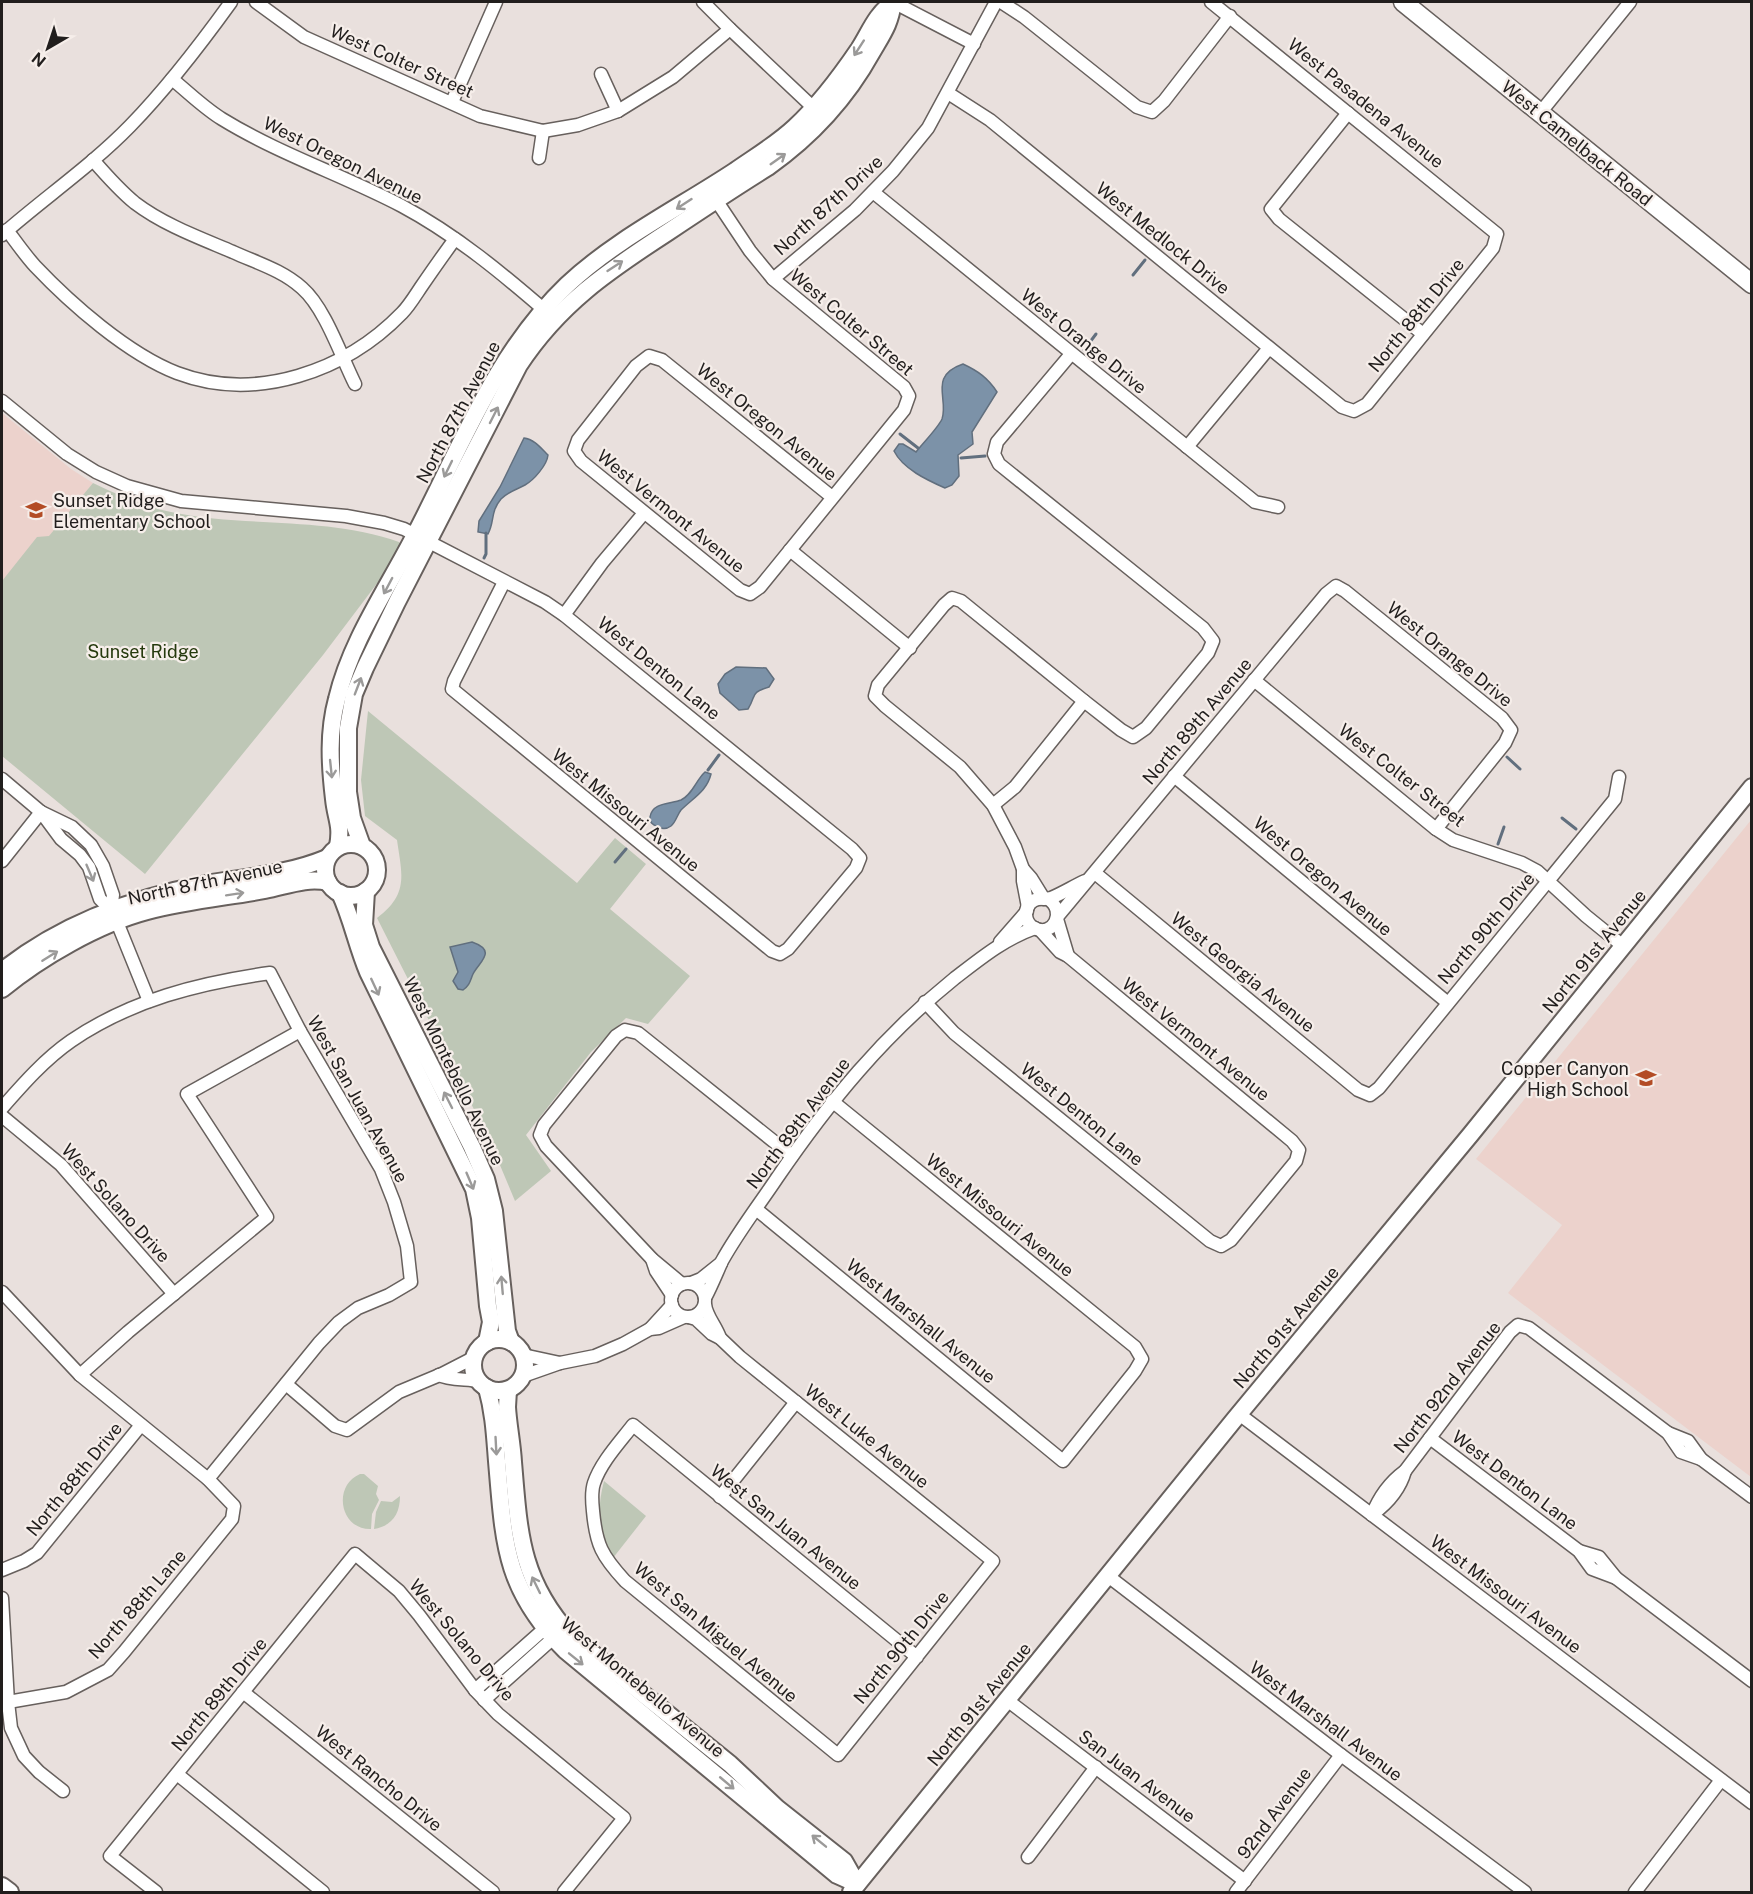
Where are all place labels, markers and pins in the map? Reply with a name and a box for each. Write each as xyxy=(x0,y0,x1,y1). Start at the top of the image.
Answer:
place label: Sunset Ridge Elementary School xyxy=(53,490,211,532)
school or university icon: Sunset Ridge Elementary School xyxy=(24,498,48,522)
place label: Copper Canyon High School xyxy=(1501,1058,1629,1100)
school or university icon: Copper Canyon High School xyxy=(1634,1066,1658,1090)

